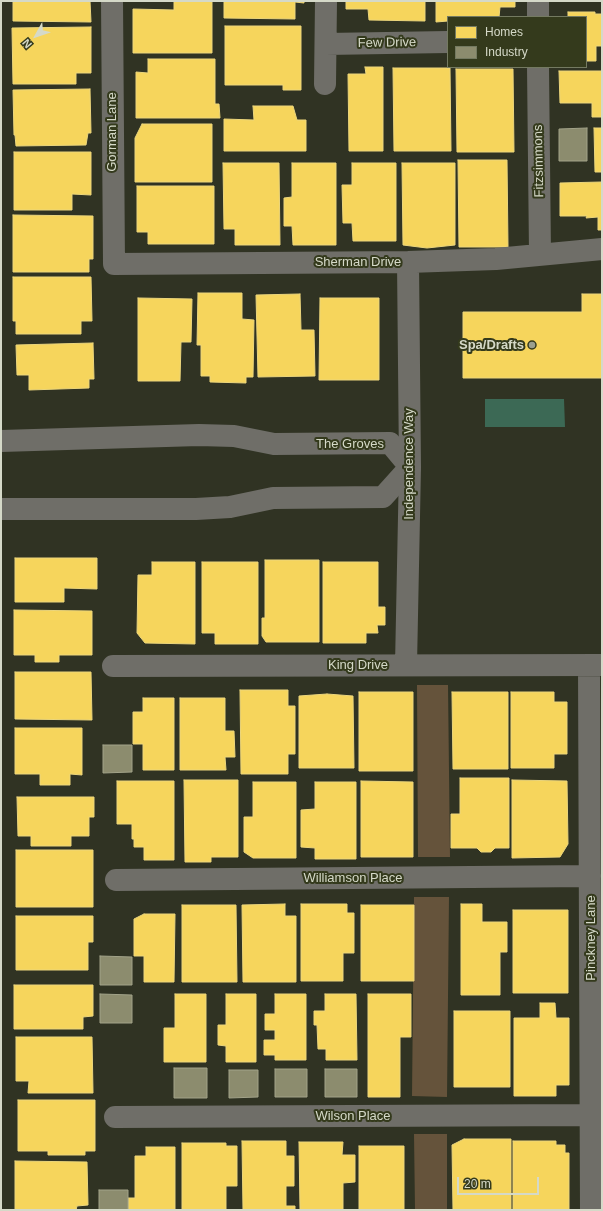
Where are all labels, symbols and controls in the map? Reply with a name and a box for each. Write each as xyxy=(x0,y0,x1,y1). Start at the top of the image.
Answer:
north arrow xyxy=(16,16,56,56)
legend xyxy=(447,16,587,68)
text: Homes xyxy=(485,25,523,39)
street label: Few Drive xyxy=(358,35,416,51)
text: N xyxy=(20,37,34,51)
text: Industry xyxy=(485,45,528,59)
street label: Gorman Lane xyxy=(104,92,120,172)
street label: Fitzsimmons xyxy=(531,124,547,198)
street label: Sherman Drive xyxy=(315,254,401,270)
place label: Spa/Drafts xyxy=(459,337,524,353)
marker: Spa/Drafts xyxy=(527,340,537,350)
street label: Independence Way xyxy=(401,408,417,520)
street label: The Groves xyxy=(316,436,384,452)
street label: King Drive xyxy=(328,657,388,673)
street label: Williamson Place xyxy=(304,870,402,886)
street label: Pinckney Lane xyxy=(583,895,599,981)
street label: Wilson Place xyxy=(315,1108,391,1124)
scale bar xyxy=(459,1169,541,1195)
text: 20 m xyxy=(464,1177,491,1191)

